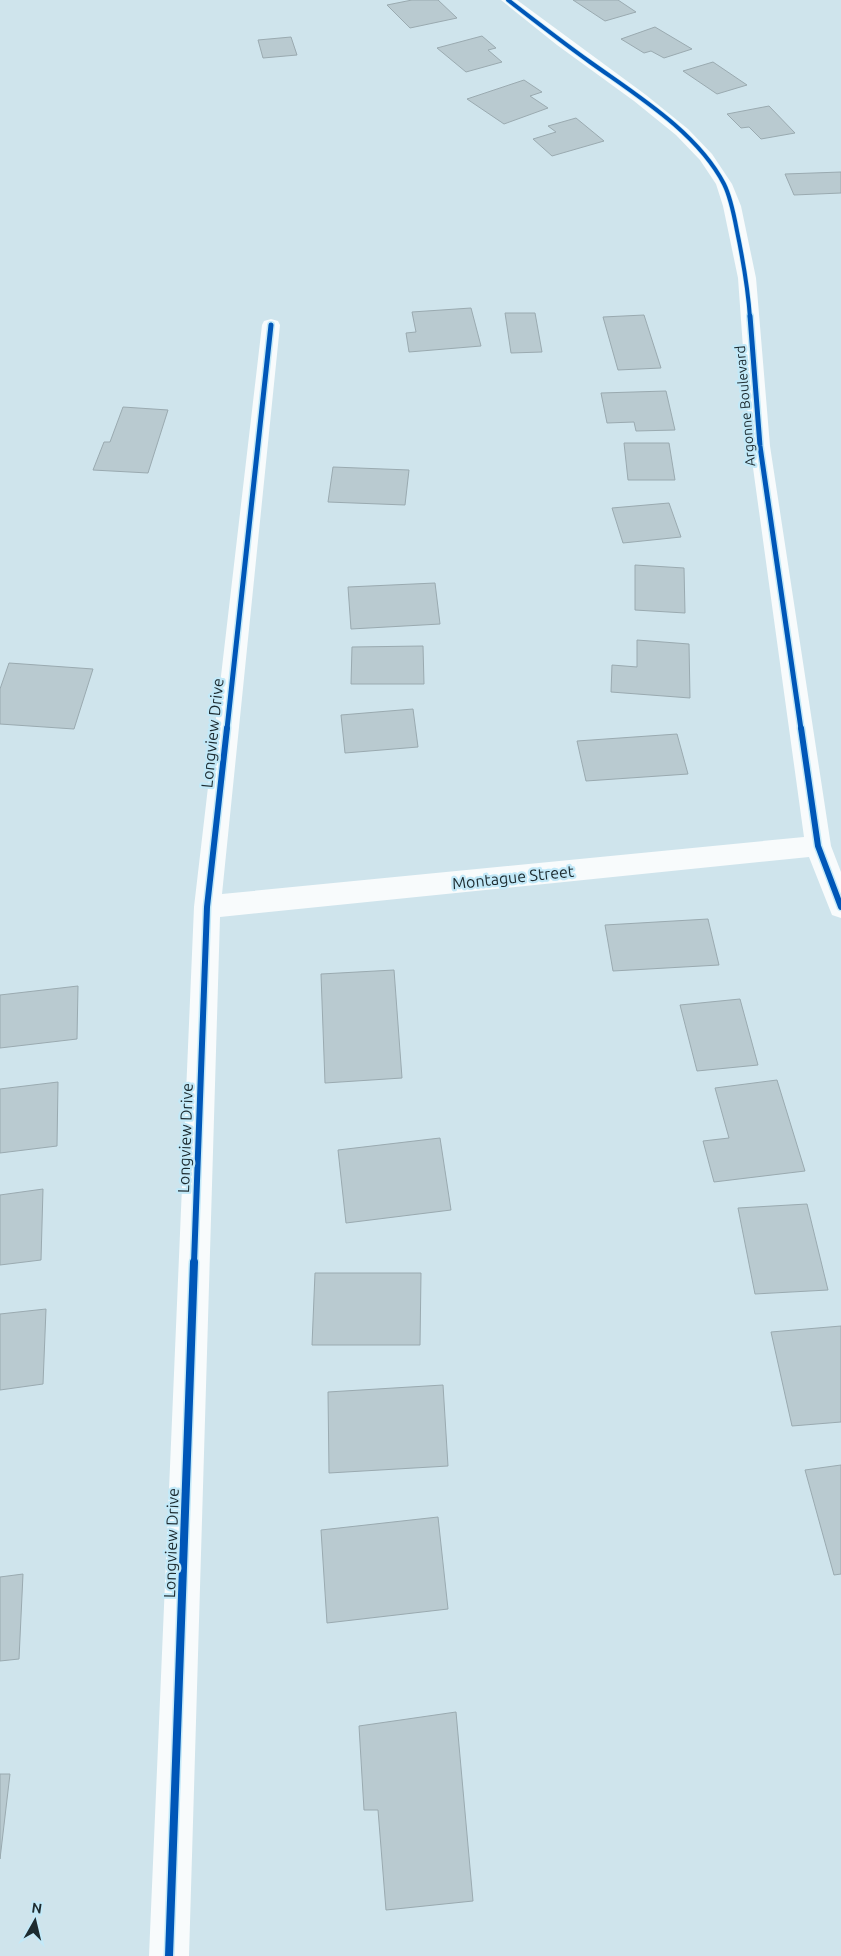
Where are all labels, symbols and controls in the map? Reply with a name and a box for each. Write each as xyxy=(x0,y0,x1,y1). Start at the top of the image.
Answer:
street label: Argonne Boulevard xyxy=(732,345,758,467)
street label: Longview Drive xyxy=(197,677,227,789)
street label: Montague Street xyxy=(451,862,576,892)
street label: Longview Drive xyxy=(174,1083,196,1193)
street label: Longview Drive xyxy=(160,1488,182,1598)
north arrow xyxy=(10,1896,60,1946)
text: N xyxy=(31,1899,43,1917)

